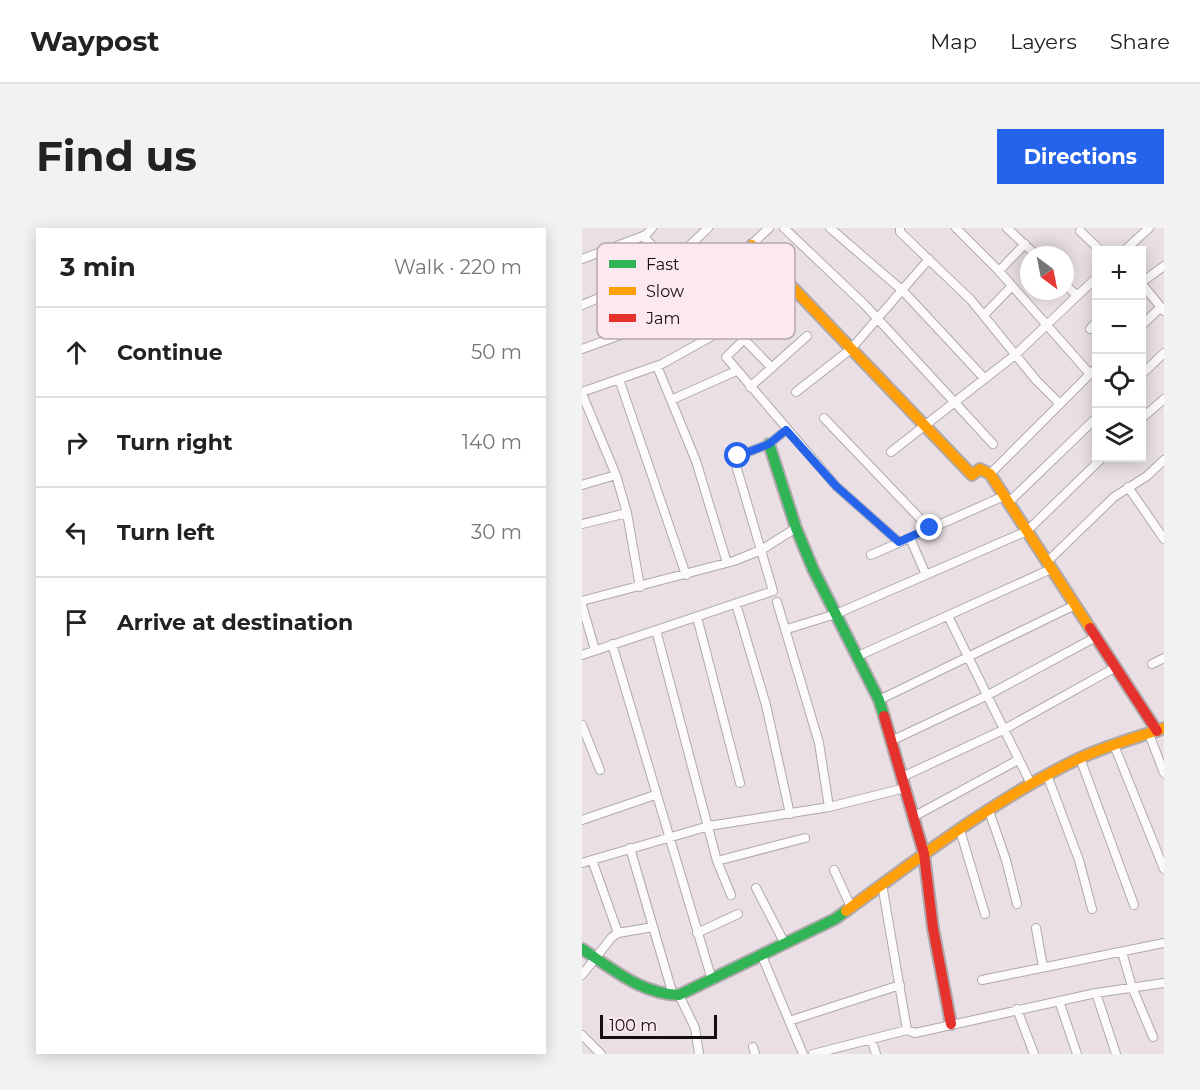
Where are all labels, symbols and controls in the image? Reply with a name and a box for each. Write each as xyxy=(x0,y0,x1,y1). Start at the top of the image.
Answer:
text: Waypost xyxy=(30,24,160,58)
text: Map xyxy=(930,29,977,54)
text: Layers xyxy=(1010,29,1077,54)
text: Share xyxy=(1110,29,1170,54)
button: Directions xyxy=(997,129,1164,184)
text: Find us xyxy=(36,130,197,182)
legend xyxy=(597,243,795,339)
north arrow xyxy=(1020,246,1074,300)
map controls xyxy=(1092,246,1146,462)
button: + xyxy=(1092,246,1146,300)
text: 3 min xyxy=(60,251,136,283)
text: Walk · 220 m xyxy=(394,255,522,279)
text: Fast xyxy=(646,255,680,274)
text: Slow xyxy=(646,282,684,301)
button: − xyxy=(1092,300,1146,354)
text: Jam xyxy=(645,309,680,328)
icon: ahead xyxy=(60,336,93,369)
text: Continue xyxy=(117,339,223,366)
text: 50 m xyxy=(471,340,522,364)
button: locate xyxy=(1092,354,1146,408)
button: layers xyxy=(1092,408,1146,462)
icon: right xyxy=(60,426,93,459)
text: Turn right xyxy=(117,429,232,456)
text: 140 m xyxy=(462,430,522,454)
route start xyxy=(724,442,750,468)
route end xyxy=(916,514,942,540)
icon: left xyxy=(60,516,93,549)
text: Turn left xyxy=(117,519,215,546)
text: 30 m xyxy=(471,520,522,544)
icon: arrive xyxy=(60,606,93,639)
text: Arrive at destination xyxy=(117,609,353,636)
scale bar xyxy=(600,1012,717,1040)
text: 100 m xyxy=(609,1016,657,1035)

